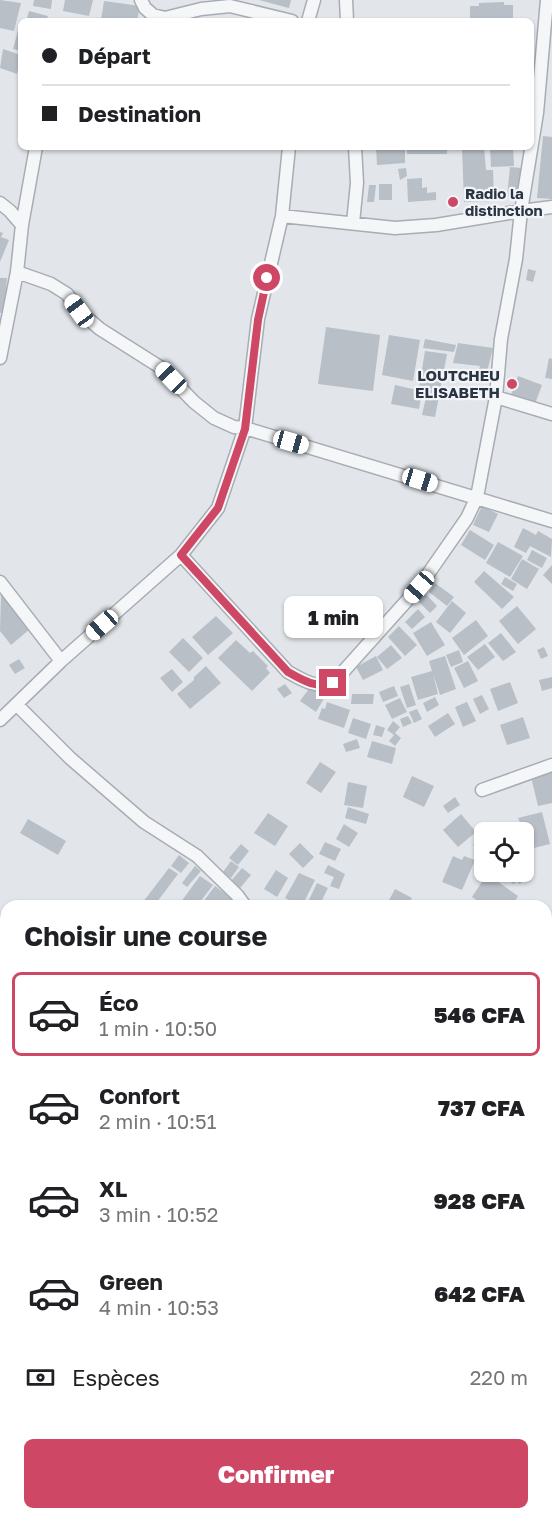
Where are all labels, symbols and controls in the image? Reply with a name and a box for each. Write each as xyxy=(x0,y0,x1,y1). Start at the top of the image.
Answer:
text: Départ xyxy=(78,42,151,69)
text: Destination xyxy=(78,100,201,127)
place label: Radio la distinction xyxy=(465,184,543,219)
marker: Radio la distinction xyxy=(446,195,460,209)
route start xyxy=(253,264,280,291)
car xyxy=(61,291,97,331)
car xyxy=(152,359,190,397)
place label: LOUTCHEU ELISABETH xyxy=(415,366,500,401)
marker: LOUTCHEU ELISABETH xyxy=(505,377,519,391)
car xyxy=(271,428,311,456)
car xyxy=(400,466,440,494)
car xyxy=(400,568,438,606)
callout: 1 min xyxy=(284,596,382,638)
text: 1 min xyxy=(308,605,359,629)
car xyxy=(83,606,121,644)
route end xyxy=(319,669,346,696)
map controls xyxy=(474,822,534,882)
button: locate xyxy=(474,822,534,882)
text: Choisir une course xyxy=(24,920,267,952)
icon: car xyxy=(27,987,81,1041)
text: Éco xyxy=(99,989,138,1016)
text: 546 CFA xyxy=(434,1001,525,1028)
text: 1 min · 10:50 xyxy=(99,1016,217,1040)
icon: car xyxy=(27,1080,81,1134)
text: Confort xyxy=(99,1082,180,1109)
text: 737 CFA xyxy=(438,1094,525,1121)
text: 2 min · 10:51 xyxy=(99,1109,216,1133)
icon: car xyxy=(27,1173,81,1227)
text: XL xyxy=(99,1175,127,1202)
text: 928 CFA xyxy=(433,1187,525,1214)
text: 3 min · 10:52 xyxy=(99,1202,218,1226)
icon: car xyxy=(27,1266,81,1320)
text: Green xyxy=(99,1268,163,1295)
text: 642 CFA xyxy=(434,1280,525,1307)
text: 4 min · 10:53 xyxy=(99,1295,219,1319)
icon: cash xyxy=(24,1361,57,1394)
text: Espèces xyxy=(72,1364,160,1391)
text: 220 m xyxy=(470,1365,528,1389)
button: Confirmer xyxy=(24,1439,528,1508)

